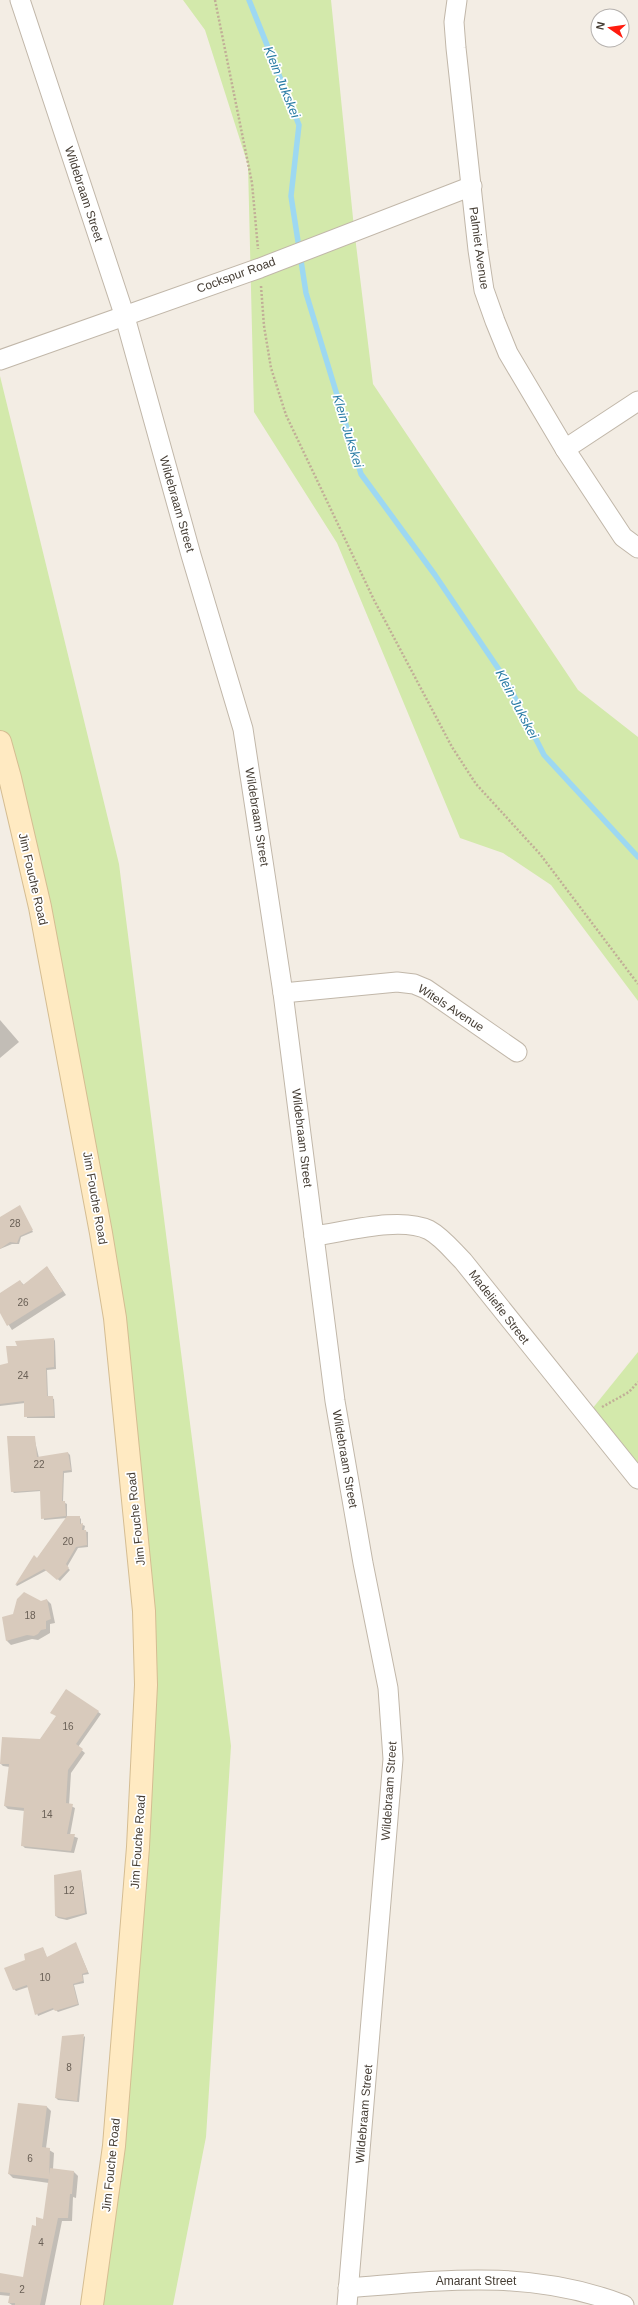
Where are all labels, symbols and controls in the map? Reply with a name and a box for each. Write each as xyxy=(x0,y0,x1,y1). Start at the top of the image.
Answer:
north arrow xyxy=(590,8,630,48)
text: N xyxy=(594,20,607,31)
water label: Klein Jukskei xyxy=(261,44,304,121)
street label: Wildebraam Street xyxy=(62,145,106,244)
street label: Palmiet Avenue xyxy=(466,206,492,290)
street label: Cockspur Road xyxy=(195,254,277,296)
water label: Klein Jukskei xyxy=(330,393,367,471)
street label: Wildebraam Street xyxy=(157,454,198,554)
water label: Klein Jukskei xyxy=(493,667,542,742)
street label: Wildebraam Street xyxy=(242,767,272,868)
street label: Jim Fouche Road xyxy=(16,832,50,926)
street label: Witels Avenue xyxy=(415,981,487,1035)
street label: Wildebraam Street xyxy=(289,1088,315,1189)
street label: Jim Fouche Road xyxy=(80,1150,110,1246)
house number: 28 xyxy=(9,1218,21,1229)
street label: Madeliefie Street xyxy=(466,1267,533,1347)
house number: 26 xyxy=(17,1297,29,1308)
house number: 24 xyxy=(17,1370,29,1381)
street label: Wildebraam Street xyxy=(329,1409,361,1510)
house number: 22 xyxy=(33,1459,45,1470)
street label: Jim Fouche Road xyxy=(124,1472,148,1566)
house number: 20 xyxy=(62,1536,74,1547)
house number: 18 xyxy=(24,1610,36,1621)
house number: 16 xyxy=(62,1721,74,1732)
street label: Wildebraam Street xyxy=(379,1740,399,1841)
street label: Jim Fouche Road xyxy=(128,1795,148,1889)
house number: 14 xyxy=(41,1809,53,1820)
house number: 12 xyxy=(63,1885,75,1896)
house number: 10 xyxy=(39,1972,51,1983)
house number: 8 xyxy=(66,2062,72,2073)
street label: Wildebraam Street xyxy=(353,2063,375,2164)
street label: Jim Fouche Road xyxy=(99,2118,123,2212)
house number: 6 xyxy=(27,2153,33,2164)
house number: 4 xyxy=(38,2237,44,2248)
street label: Amarant Street xyxy=(436,2274,517,2288)
house number: 2 xyxy=(19,2284,25,2295)

